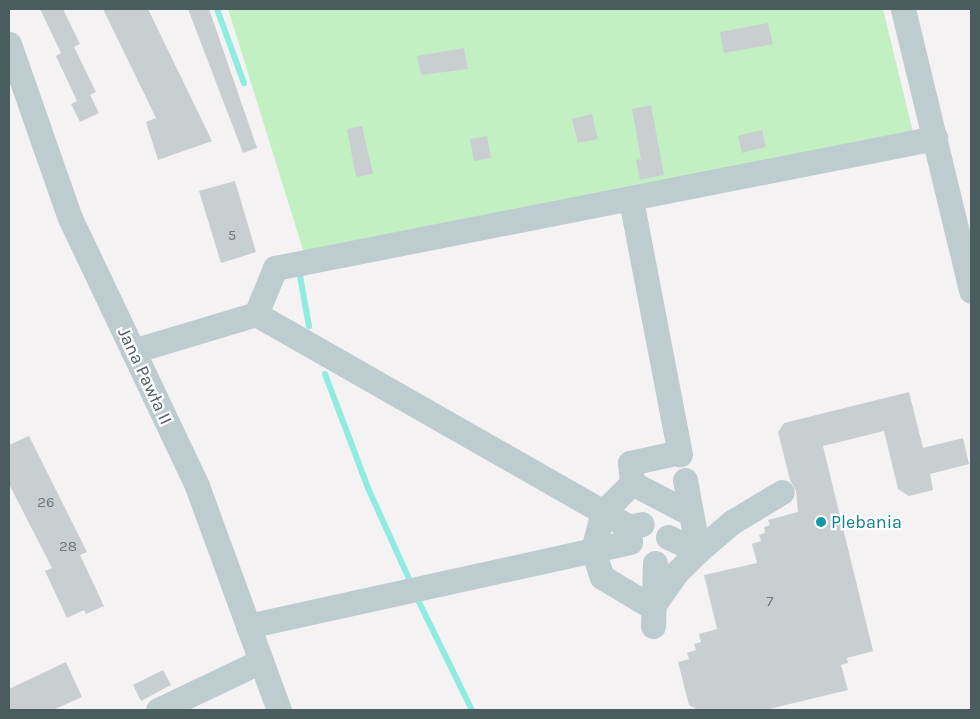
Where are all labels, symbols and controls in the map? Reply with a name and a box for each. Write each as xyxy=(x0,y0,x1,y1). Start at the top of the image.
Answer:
house number: 5 xyxy=(228,227,236,245)
street label: Jana Pawła II xyxy=(113,324,177,428)
house number: 26 xyxy=(37,494,55,512)
place label: Plebania xyxy=(831,511,902,533)
marker: Plebania xyxy=(815,516,827,528)
house number: 28 xyxy=(59,538,77,556)
house number: 7 xyxy=(766,593,774,611)

